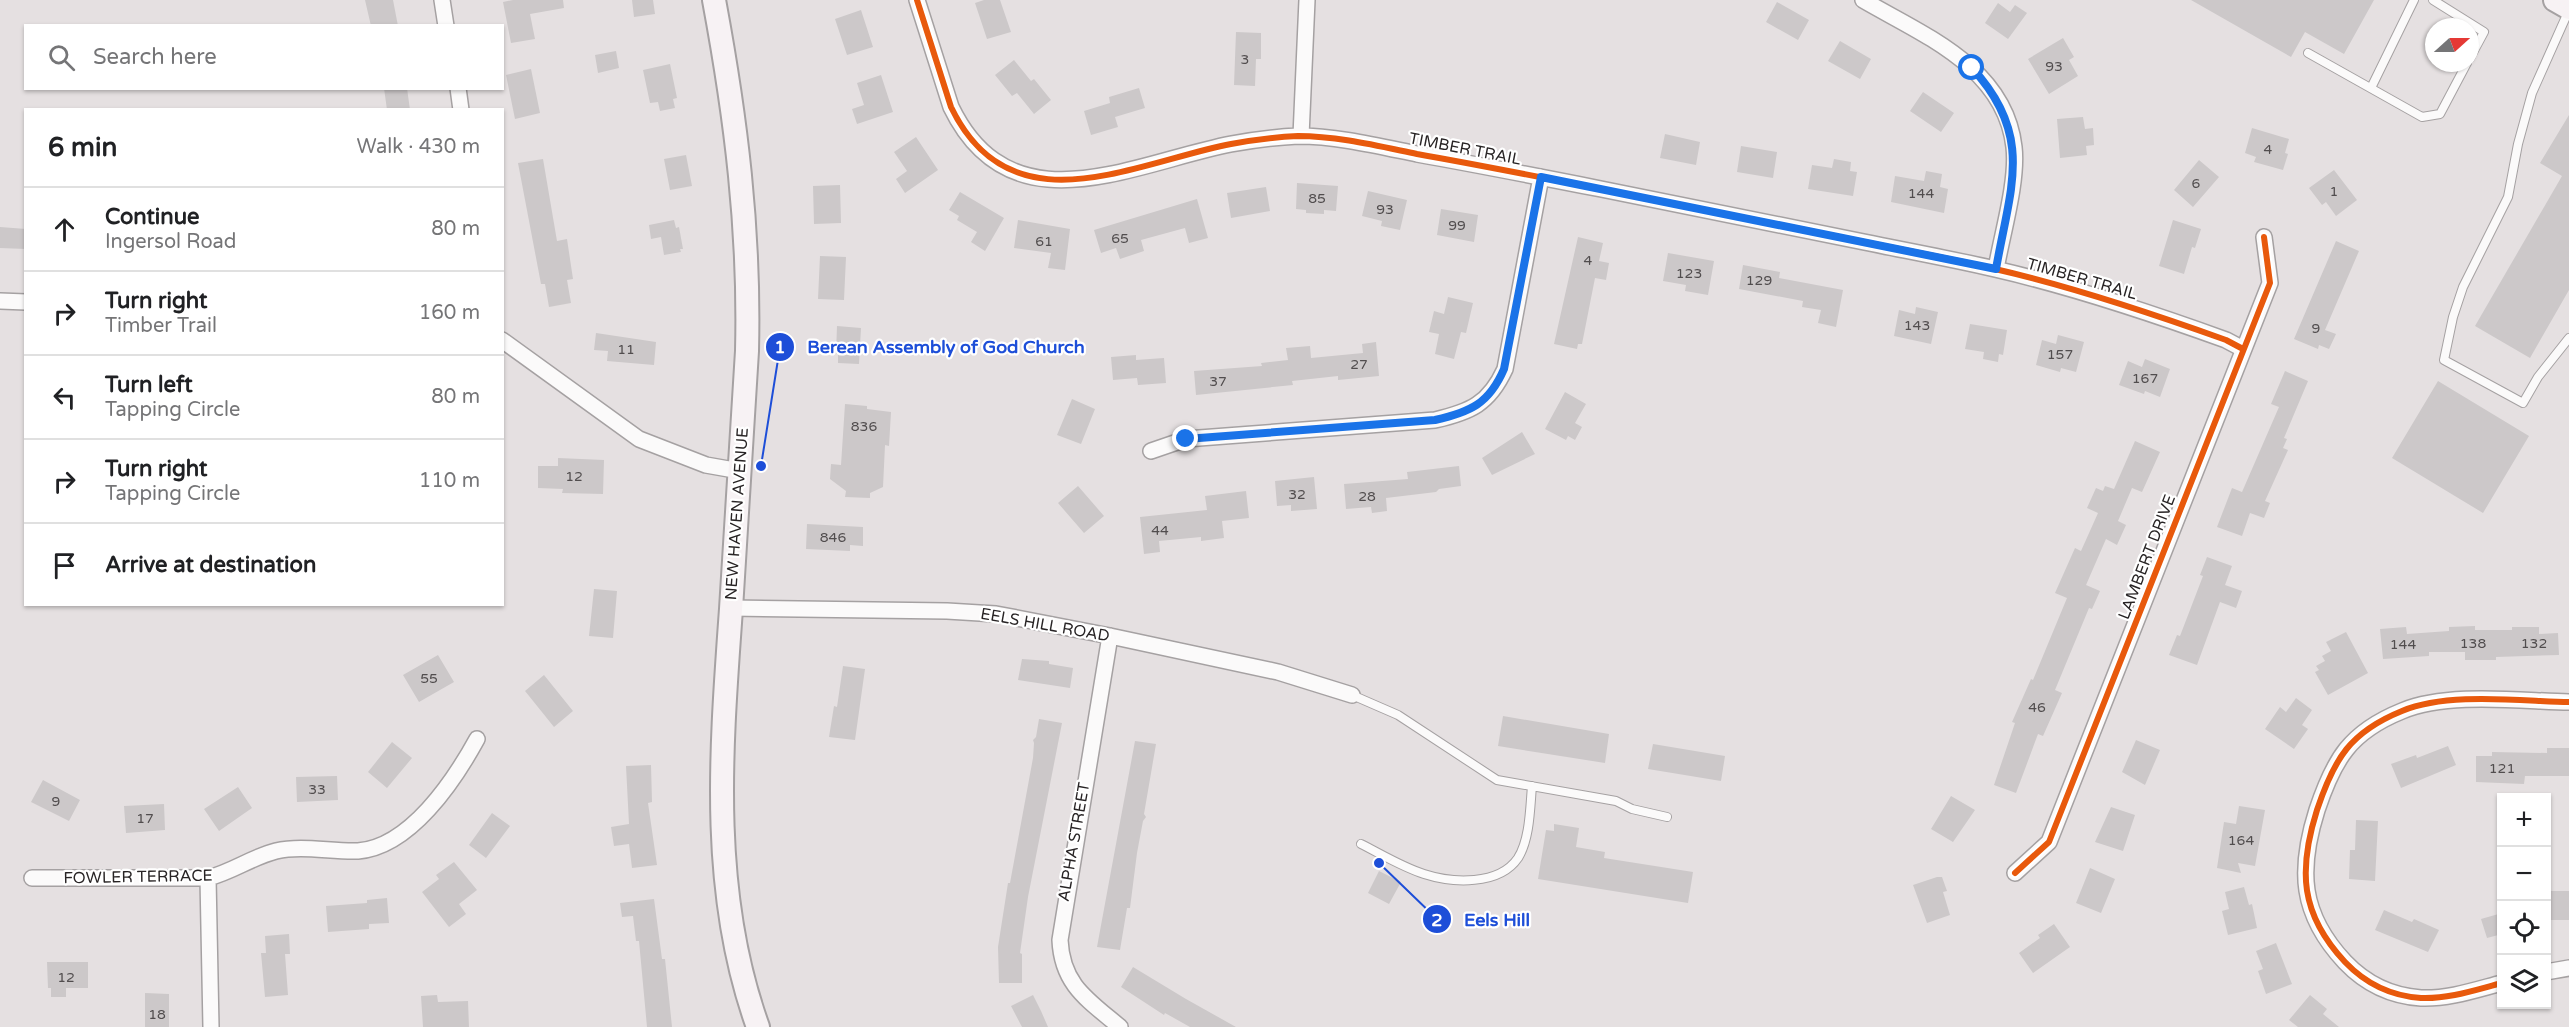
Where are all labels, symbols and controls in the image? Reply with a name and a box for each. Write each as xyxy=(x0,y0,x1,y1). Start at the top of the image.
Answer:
north arrow xyxy=(2425,18,2479,72)
search box xyxy=(24,24,504,90)
icon: search xyxy=(45,41,78,74)
text: Search here xyxy=(93,44,217,70)
house number: 3 xyxy=(1241,51,1249,68)
route start xyxy=(1958,54,1984,80)
house number: 93 xyxy=(2045,58,2063,75)
street label: TIMBER TRAIL xyxy=(1407,128,1523,170)
text: 6 min xyxy=(48,132,117,163)
text: Walk · 430 m xyxy=(357,135,480,159)
house number: 4 xyxy=(2264,141,2273,158)
house number: 6 xyxy=(2192,175,2201,192)
house number: 1 xyxy=(2330,183,2338,200)
house number: 144 xyxy=(1908,185,1934,202)
house number: 85 xyxy=(1308,190,1326,207)
house number: 93 xyxy=(1376,201,1394,218)
text: Continue xyxy=(105,204,200,230)
icon: ahead xyxy=(48,213,81,246)
text: 80 m xyxy=(431,217,480,241)
house number: 99 xyxy=(1448,217,1466,234)
text: Ingersol Road xyxy=(105,230,236,254)
house number: 65 xyxy=(1111,230,1129,247)
house number: 61 xyxy=(1035,233,1053,250)
house number: 4 xyxy=(1584,252,1593,269)
street label: TIMBER TRAIL xyxy=(2025,254,2139,304)
house number: 123 xyxy=(1676,265,1702,282)
house number: 129 xyxy=(1746,272,1772,289)
text: Turn right xyxy=(105,288,207,314)
icon: right xyxy=(48,297,81,330)
text: 160 m xyxy=(419,301,480,325)
text: Timber Trail xyxy=(105,314,217,338)
house number: 143 xyxy=(1904,317,1930,334)
house number: 9 xyxy=(2312,320,2320,337)
callout: Berean Assembly of God Church xyxy=(765,329,1097,365)
text: 1 xyxy=(774,336,786,358)
text: Berean Assembly of God Church xyxy=(807,336,1085,358)
house number: 11 xyxy=(617,341,635,358)
house number: 157 xyxy=(2047,346,2073,363)
house number: 27 xyxy=(1350,356,1368,373)
house number: 167 xyxy=(2132,370,2158,387)
text: Turn left xyxy=(105,372,193,398)
house number: 37 xyxy=(1209,373,1227,390)
icon: left xyxy=(48,381,81,414)
text: 80 m xyxy=(431,385,480,409)
text: Tapping Circle xyxy=(105,398,240,422)
house number: 836 xyxy=(851,418,877,435)
route end xyxy=(1172,425,1198,451)
street label: NEW HAVEN AVENUE xyxy=(721,427,753,601)
text: Turn right xyxy=(105,456,207,482)
icon: right xyxy=(48,465,81,498)
house number: 12 xyxy=(565,468,583,485)
text: 110 m xyxy=(419,469,480,493)
text: Tapping Circle xyxy=(105,482,240,506)
house number: 32 xyxy=(1288,486,1306,503)
house number: 28 xyxy=(1358,488,1376,505)
street label: LAMBERT DRIVE xyxy=(2114,492,2180,622)
house number: 44 xyxy=(1151,522,1169,539)
house number: 846 xyxy=(820,529,846,546)
icon: arrive xyxy=(48,549,81,582)
text: Arrive at destination xyxy=(105,552,316,578)
street label: EELS HILL ROAD xyxy=(979,604,1111,646)
house number: 138 xyxy=(2460,635,2486,652)
house number: 132 xyxy=(2521,635,2547,652)
house number: 144 xyxy=(2390,636,2416,653)
house number: 55 xyxy=(420,670,438,687)
house number: 46 xyxy=(2028,699,2046,716)
house number: 121 xyxy=(2489,760,2515,777)
house number: 33 xyxy=(308,781,326,798)
street label: ALPHA STREET xyxy=(1054,781,1094,903)
house number: 9 xyxy=(52,793,60,810)
map controls xyxy=(2497,793,2551,1009)
button: + xyxy=(2497,793,2551,847)
house number: 17 xyxy=(136,810,154,827)
house number: 164 xyxy=(2228,832,2254,849)
button: − xyxy=(2497,847,2551,901)
street label: FOWLER TERRACE xyxy=(63,866,213,888)
callout: Eels Hill xyxy=(1422,901,1542,937)
button: locate xyxy=(2497,901,2551,955)
text: 2 xyxy=(1431,909,1443,931)
text: Eels Hill xyxy=(1464,909,1530,931)
button: layers xyxy=(2497,955,2551,1009)
house number: 12 xyxy=(57,969,75,986)
house number: 18 xyxy=(148,1006,166,1023)

